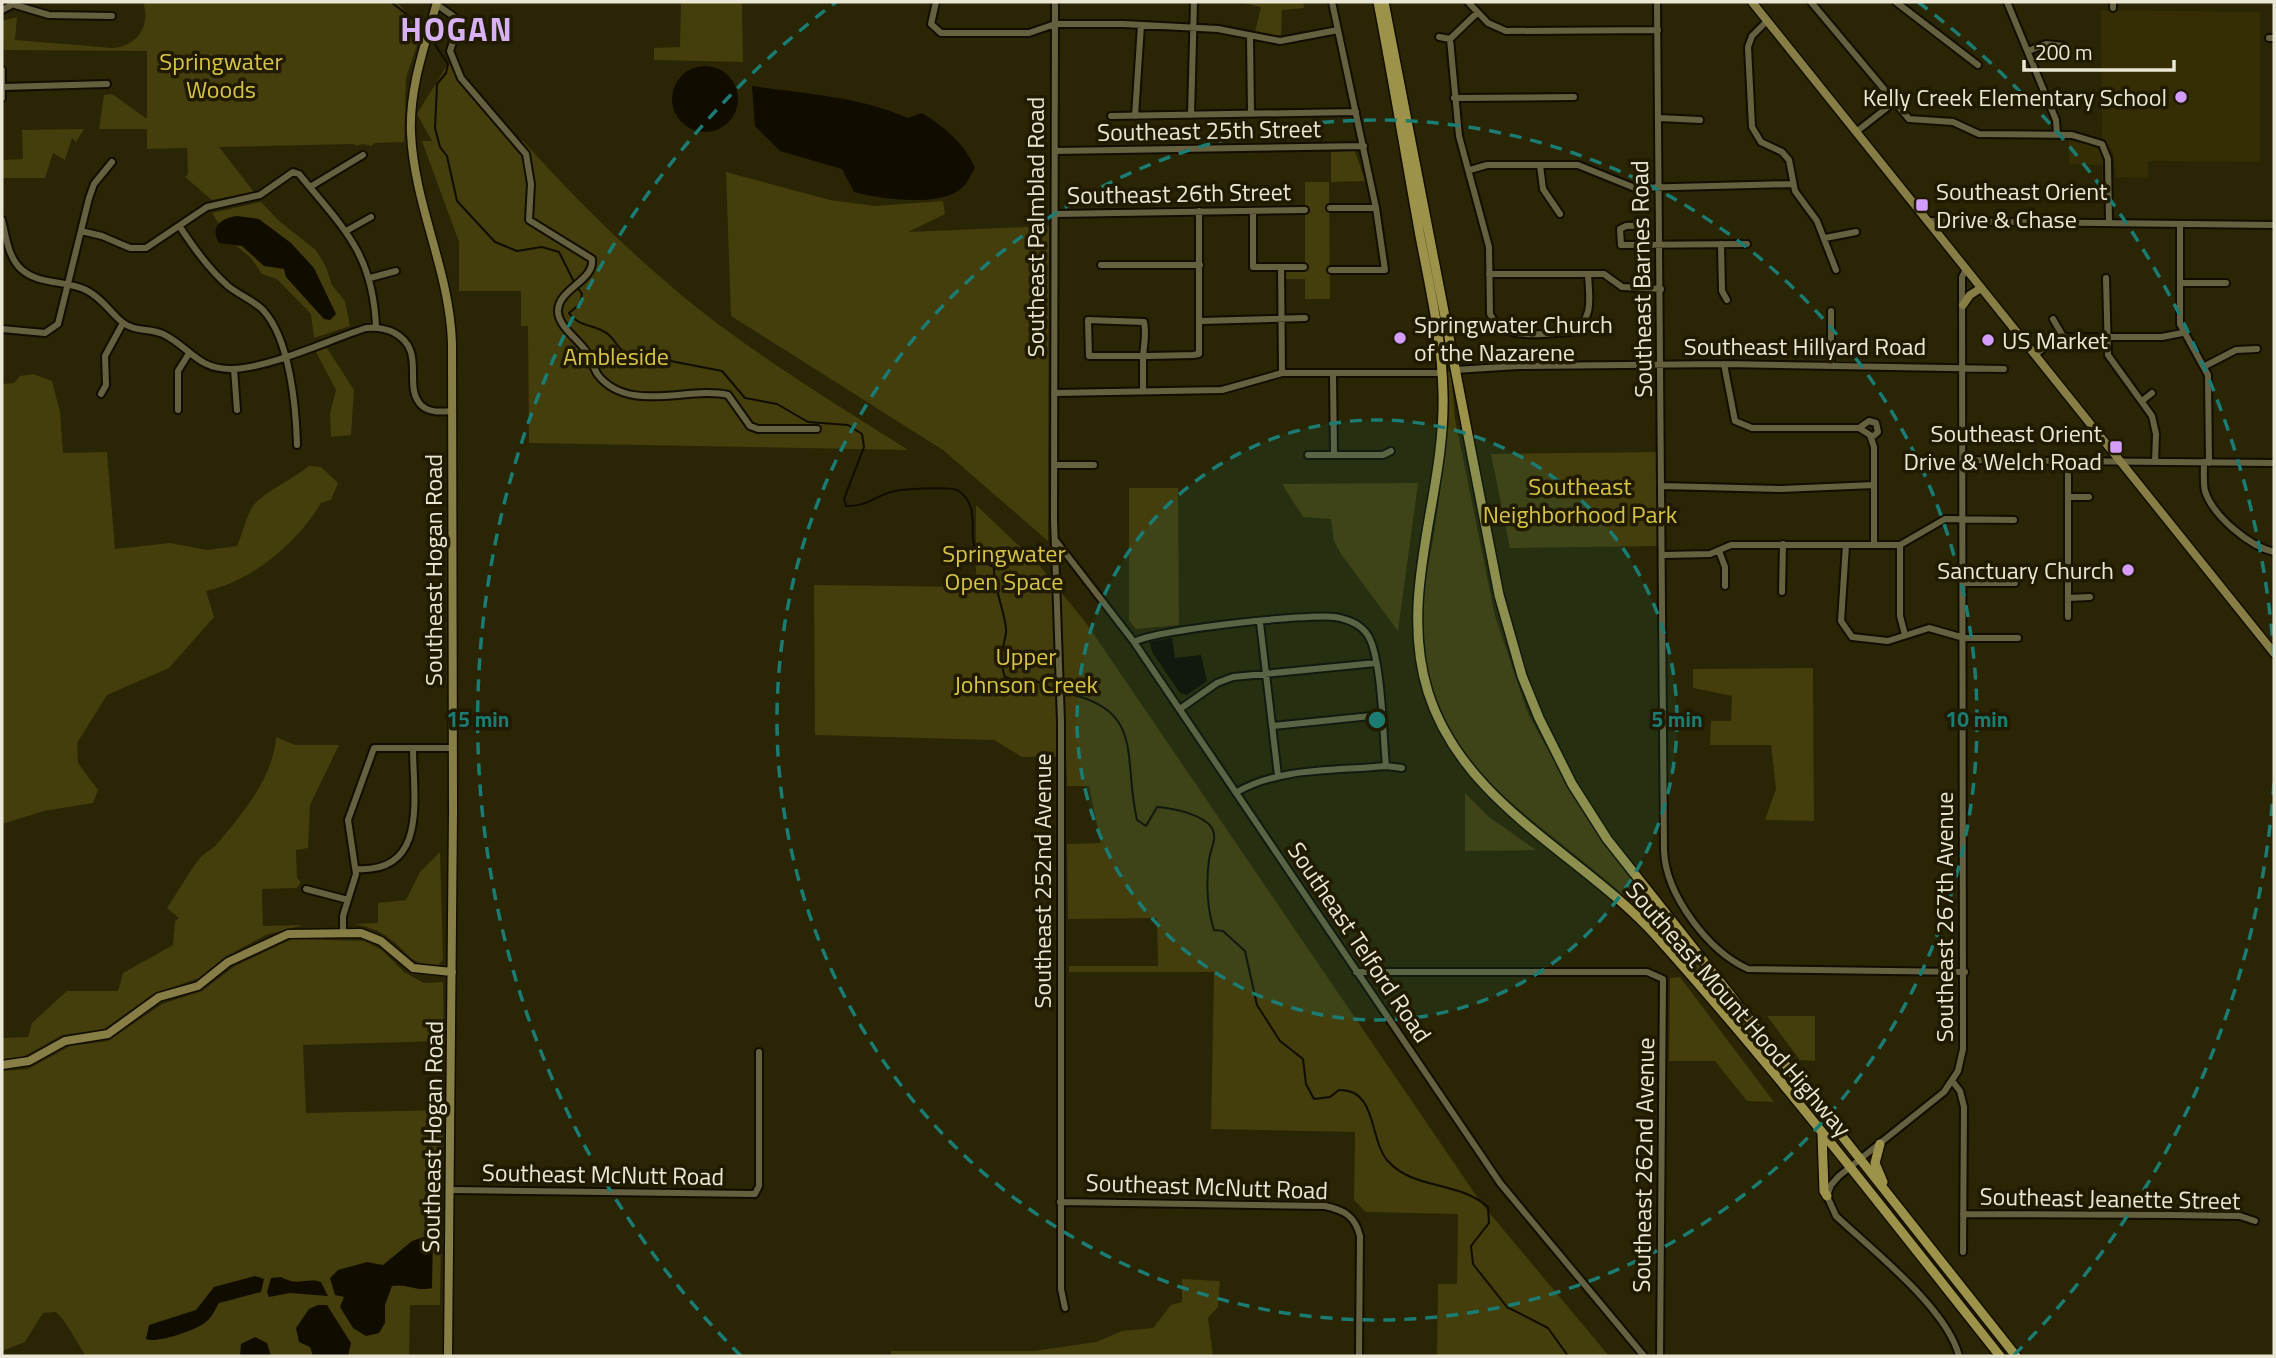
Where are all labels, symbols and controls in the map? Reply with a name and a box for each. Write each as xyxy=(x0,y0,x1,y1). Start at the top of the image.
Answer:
district label: HOGAN xyxy=(400,5,514,53)
scale bar xyxy=(2024,28,2174,72)
text: 200 m xyxy=(2035,36,2092,68)
park label: Springwater Woods xyxy=(159,43,283,107)
place label: Kelly Creek Elementary School xyxy=(1863,79,2167,115)
marker: Kelly Creek Elementary School xyxy=(2173,89,2189,105)
street label: Southeast Palmblad Road xyxy=(1017,97,1053,357)
street label: Southeast 25th Street xyxy=(1097,110,1322,150)
street label: Southeast Barnes Road xyxy=(1621,160,1661,398)
street label: Southeast 26th Street xyxy=(1067,173,1292,213)
place label: Southeast Orient Drive & Chase xyxy=(1936,173,2108,237)
marker: Southeast Orient Drive & Chase xyxy=(1914,197,1930,213)
place label: Springwater Church of the Nazarene xyxy=(1414,306,1613,370)
place label: US Market xyxy=(2002,322,2108,358)
street label: Southeast Hillyard Road xyxy=(1684,328,1926,364)
marker: Springwater Church of the Nazarene xyxy=(1392,330,1408,346)
marker: US Market xyxy=(1980,332,1996,348)
park label: Ambleside xyxy=(563,338,669,374)
place label: Southeast Orient Drive & Welch Road xyxy=(1903,415,2103,479)
marker: Southeast Orient Drive & Welch Road xyxy=(2108,439,2124,455)
street label: Southeast Hogan Road xyxy=(415,454,451,686)
park label: Southeast Neighborhood Park xyxy=(1483,468,1678,532)
park label: Springwater Open Space xyxy=(942,535,1066,599)
place label: Sanctuary Church xyxy=(1937,552,2114,588)
marker: Sanctuary Church xyxy=(2120,562,2136,578)
park label: Upper Johnson Creek xyxy=(954,638,1099,702)
text: 15 min xyxy=(447,703,509,735)
text: 5 min xyxy=(1651,703,1703,735)
text: 10 min xyxy=(1946,703,2008,735)
centre of rings xyxy=(1365,708,1389,732)
street label: Southeast 252nd Avenue xyxy=(1024,754,1060,1009)
street label: Southeast 267th Avenue xyxy=(1926,792,1962,1042)
street label: Southeast Telford Road xyxy=(1279,834,1441,1050)
street label: Southeast Mount Hood Highway xyxy=(1618,873,1861,1145)
street label: Southeast Hogan Road xyxy=(412,1021,452,1253)
street label: Southeast 262nd Avenue xyxy=(1623,1037,1663,1293)
street label: Southeast McNutt Road xyxy=(482,1154,724,1194)
street label: Southeast McNutt Road xyxy=(1085,1164,1329,1208)
street label: Southeast Jeanette Street xyxy=(1979,1178,2241,1218)

